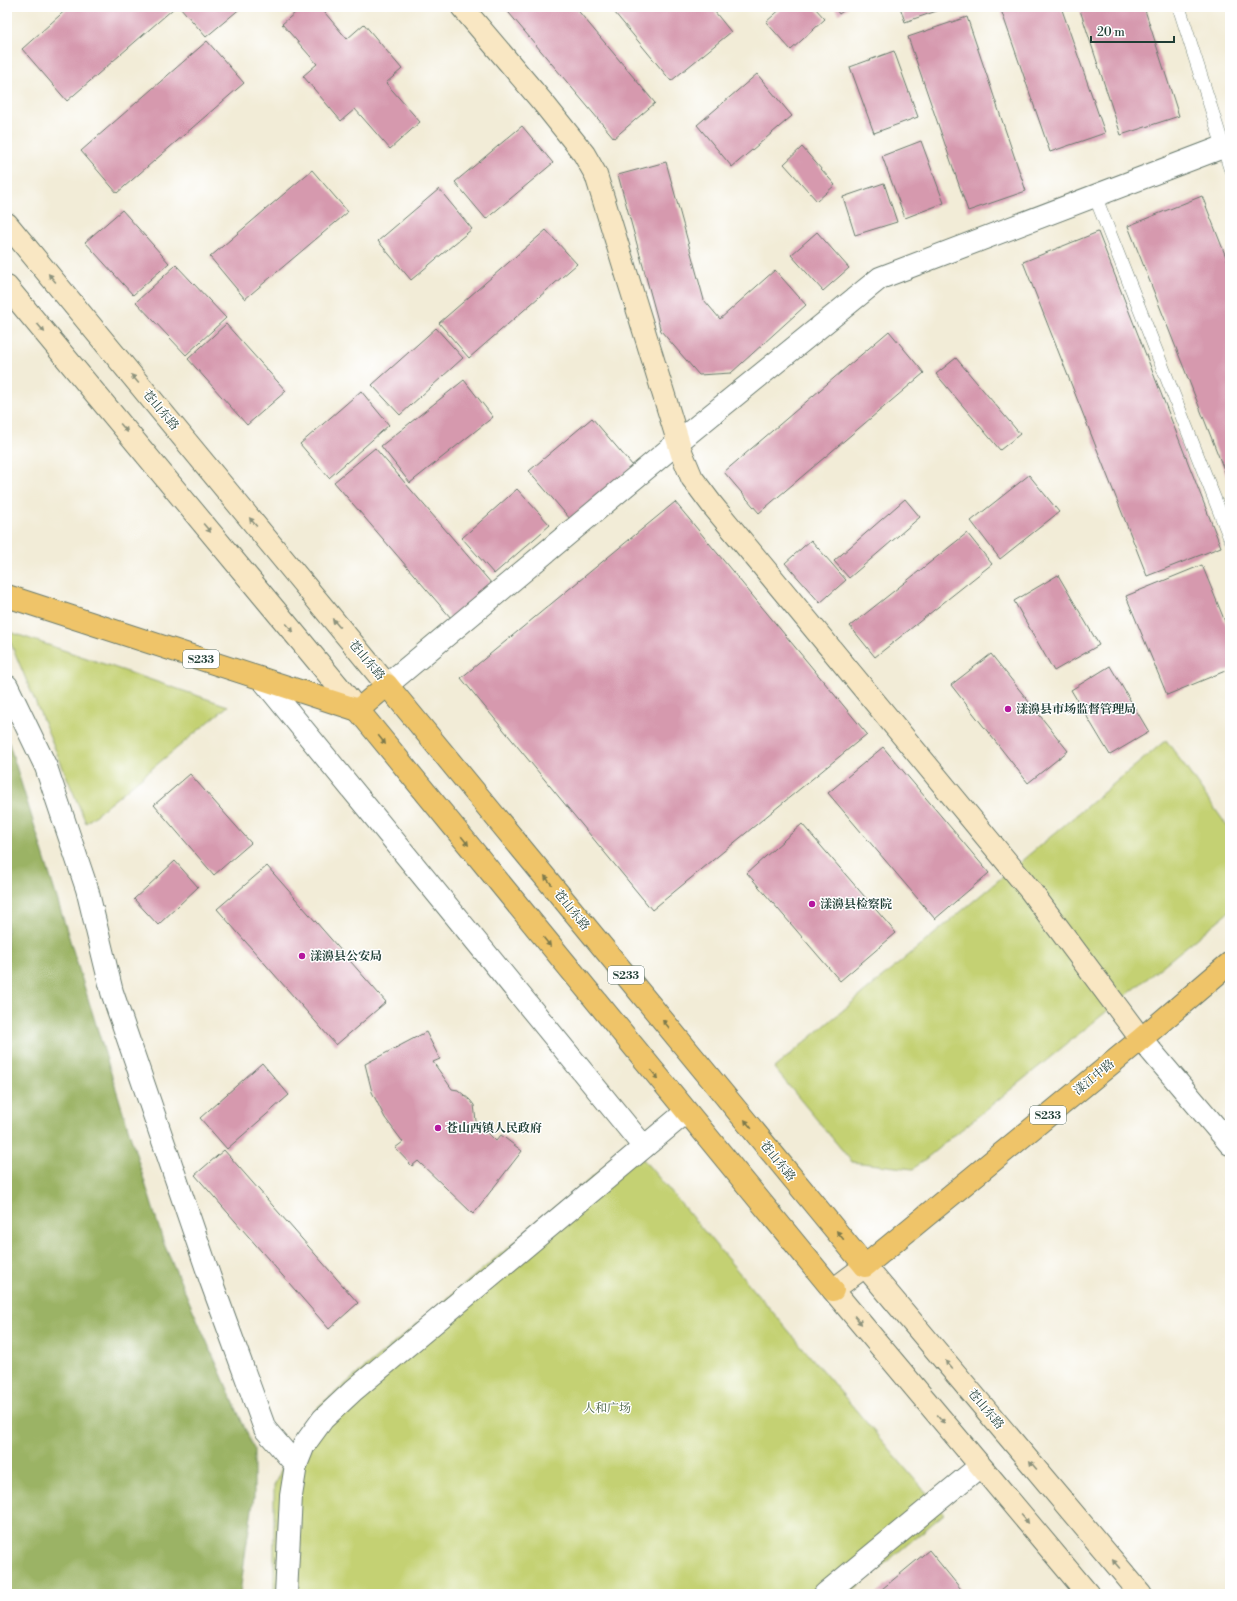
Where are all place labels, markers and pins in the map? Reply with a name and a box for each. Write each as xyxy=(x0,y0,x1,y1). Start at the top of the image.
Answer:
place label: 漾濞县市场监督管理局 xyxy=(1016,702,1136,717)
marker: 漾濞县市场监督管理局 xyxy=(1003,704,1013,714)
place label: 漾濞县检察院 xyxy=(820,897,892,912)
marker: 漾濞县检察院 xyxy=(807,899,817,909)
place label: 漾濞县公安局 xyxy=(310,949,382,964)
marker: 漾濞县公安局 xyxy=(297,951,307,961)
place label: 苍山西镇人民政府 xyxy=(446,1121,542,1136)
marker: 苍山西镇人民政府 xyxy=(433,1123,443,1133)

